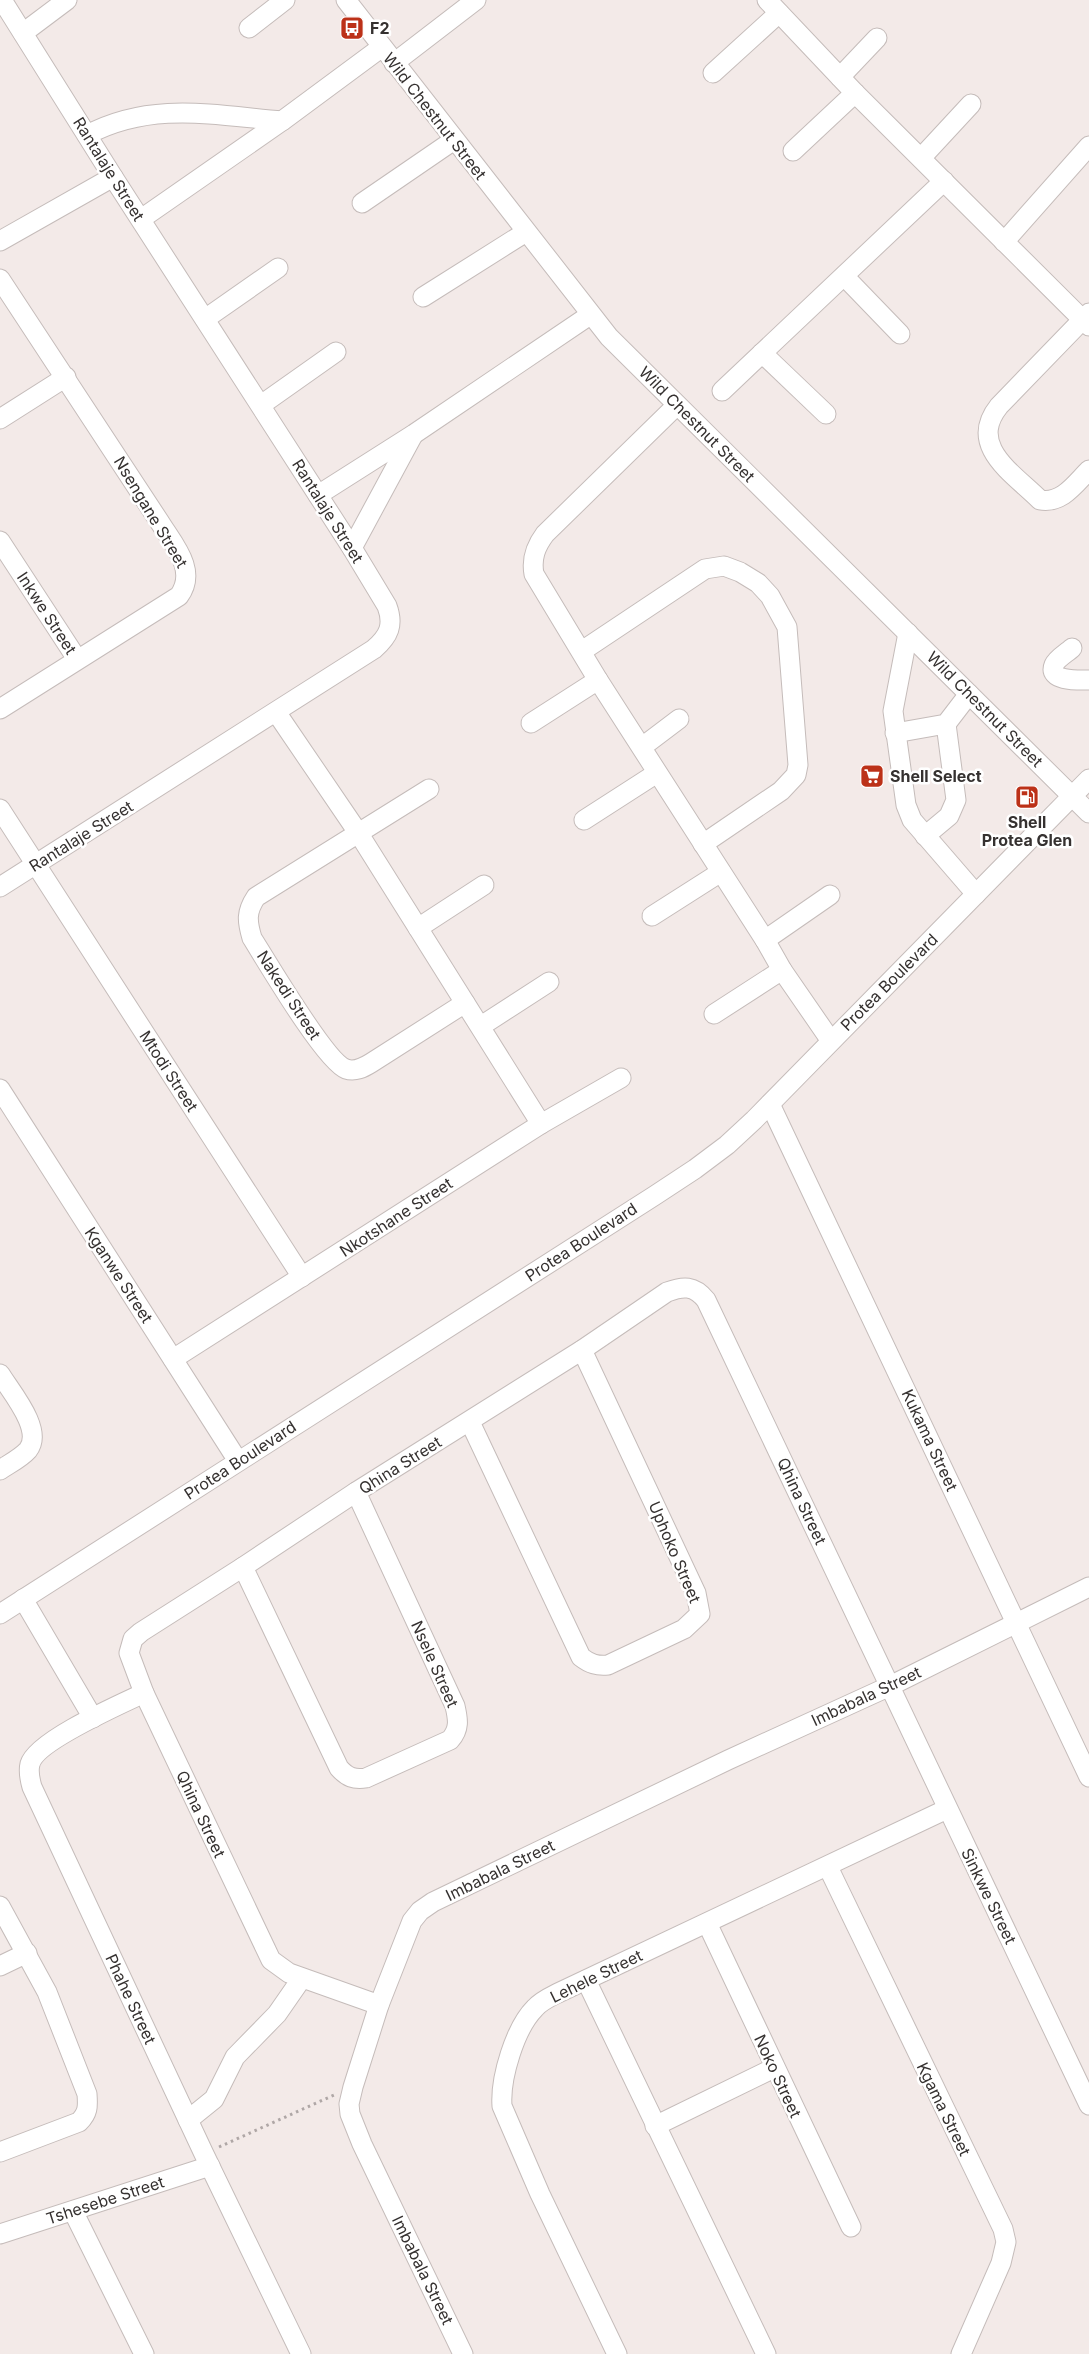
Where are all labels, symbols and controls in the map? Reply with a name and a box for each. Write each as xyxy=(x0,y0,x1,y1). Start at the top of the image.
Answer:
bus stop icon: F2 xyxy=(339,15,365,41)
place label: F2 xyxy=(370,18,389,38)
street label: Wild Chestnut Street xyxy=(379,48,491,184)
street label: Rantalaje Street xyxy=(69,113,149,225)
street label: Wild Chestnut Street xyxy=(635,362,759,486)
street label: Nsengane Street xyxy=(110,453,192,571)
street label: Rantalaje Street xyxy=(288,455,368,567)
street label: Inkwe Street xyxy=(13,568,81,658)
street label: Wild Chestnut Street xyxy=(923,647,1047,771)
supermarket icon: Shell Select xyxy=(859,763,885,789)
place label: Shell Select xyxy=(890,766,982,786)
fuel station icon: Shell Protea Glen xyxy=(1014,784,1040,810)
street label: Rantalaje Street xyxy=(25,796,137,876)
place label: Shell Protea Glen xyxy=(982,812,1072,850)
street label: Protea Boulevard xyxy=(836,929,942,1035)
street label: Nakedi Street xyxy=(253,947,325,1043)
street label: Mtodi Street xyxy=(135,1027,203,1115)
street label: Nkotshane Street xyxy=(336,1173,456,1261)
street label: Protea Boulevard xyxy=(521,1198,641,1286)
street label: Kganwe Street xyxy=(81,1223,157,1327)
street label: Kukama Street xyxy=(898,1386,962,1494)
street label: Protea Boulevard xyxy=(180,1416,300,1504)
street label: Qhina Street xyxy=(355,1432,445,1498)
street label: Qhina Street xyxy=(773,1454,831,1548)
street label: Uphoko Street xyxy=(645,1498,705,1606)
street label: Nsele Street xyxy=(407,1618,463,1710)
street label: Imbabala Street xyxy=(808,1662,924,1730)
street label: Qhina Street xyxy=(172,1767,230,1861)
street label: Imbabala Street xyxy=(442,1835,558,1905)
street label: Sinkwe Street xyxy=(957,1845,1021,1947)
street label: Lehele Street xyxy=(547,1945,645,2007)
street label: Phahe Street xyxy=(101,1951,161,2047)
street label: Noko Street xyxy=(750,2031,806,2121)
street label: Kgama Street xyxy=(913,2059,975,2159)
street label: Tshesebe Street xyxy=(43,2171,167,2229)
street label: Imbabala Street xyxy=(388,2212,458,2328)

